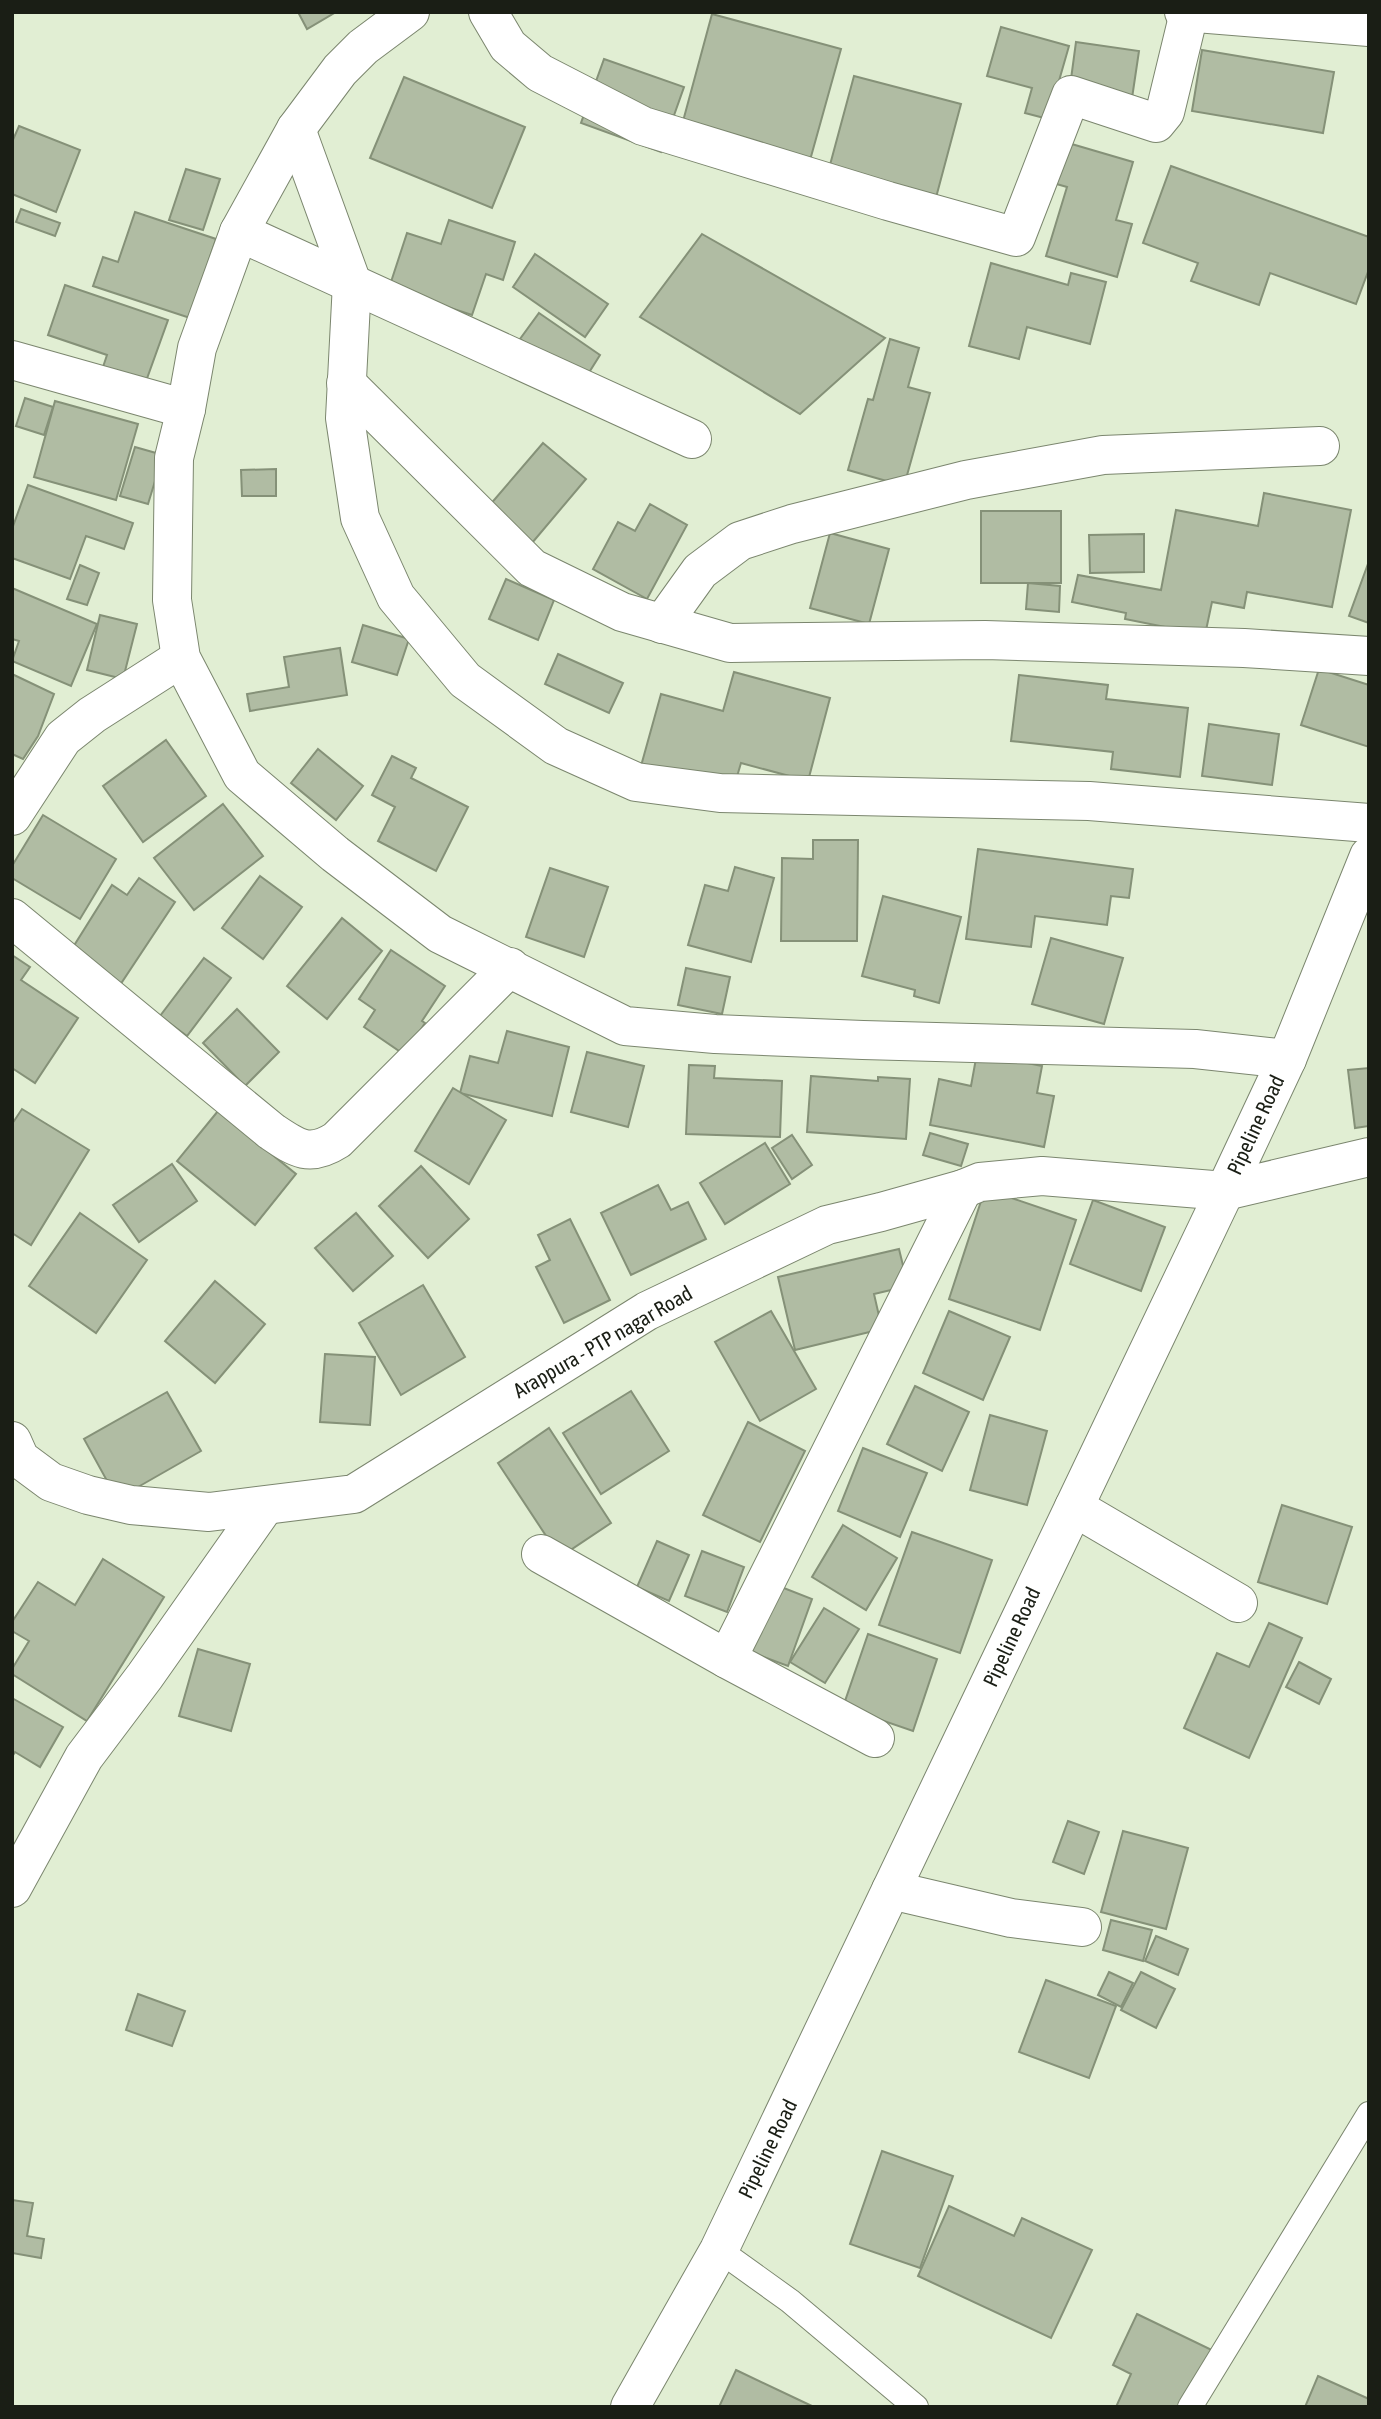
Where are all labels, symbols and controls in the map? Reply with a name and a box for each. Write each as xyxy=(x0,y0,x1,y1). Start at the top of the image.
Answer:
street label: Pipeline Road xyxy=(1222,1071,1289,1178)
street label: Arappura - PTP nagar Road xyxy=(509,1280,696,1402)
street label: Pipeline Road xyxy=(978,1583,1045,1690)
street label: Pipeline Road xyxy=(733,2095,801,2202)

